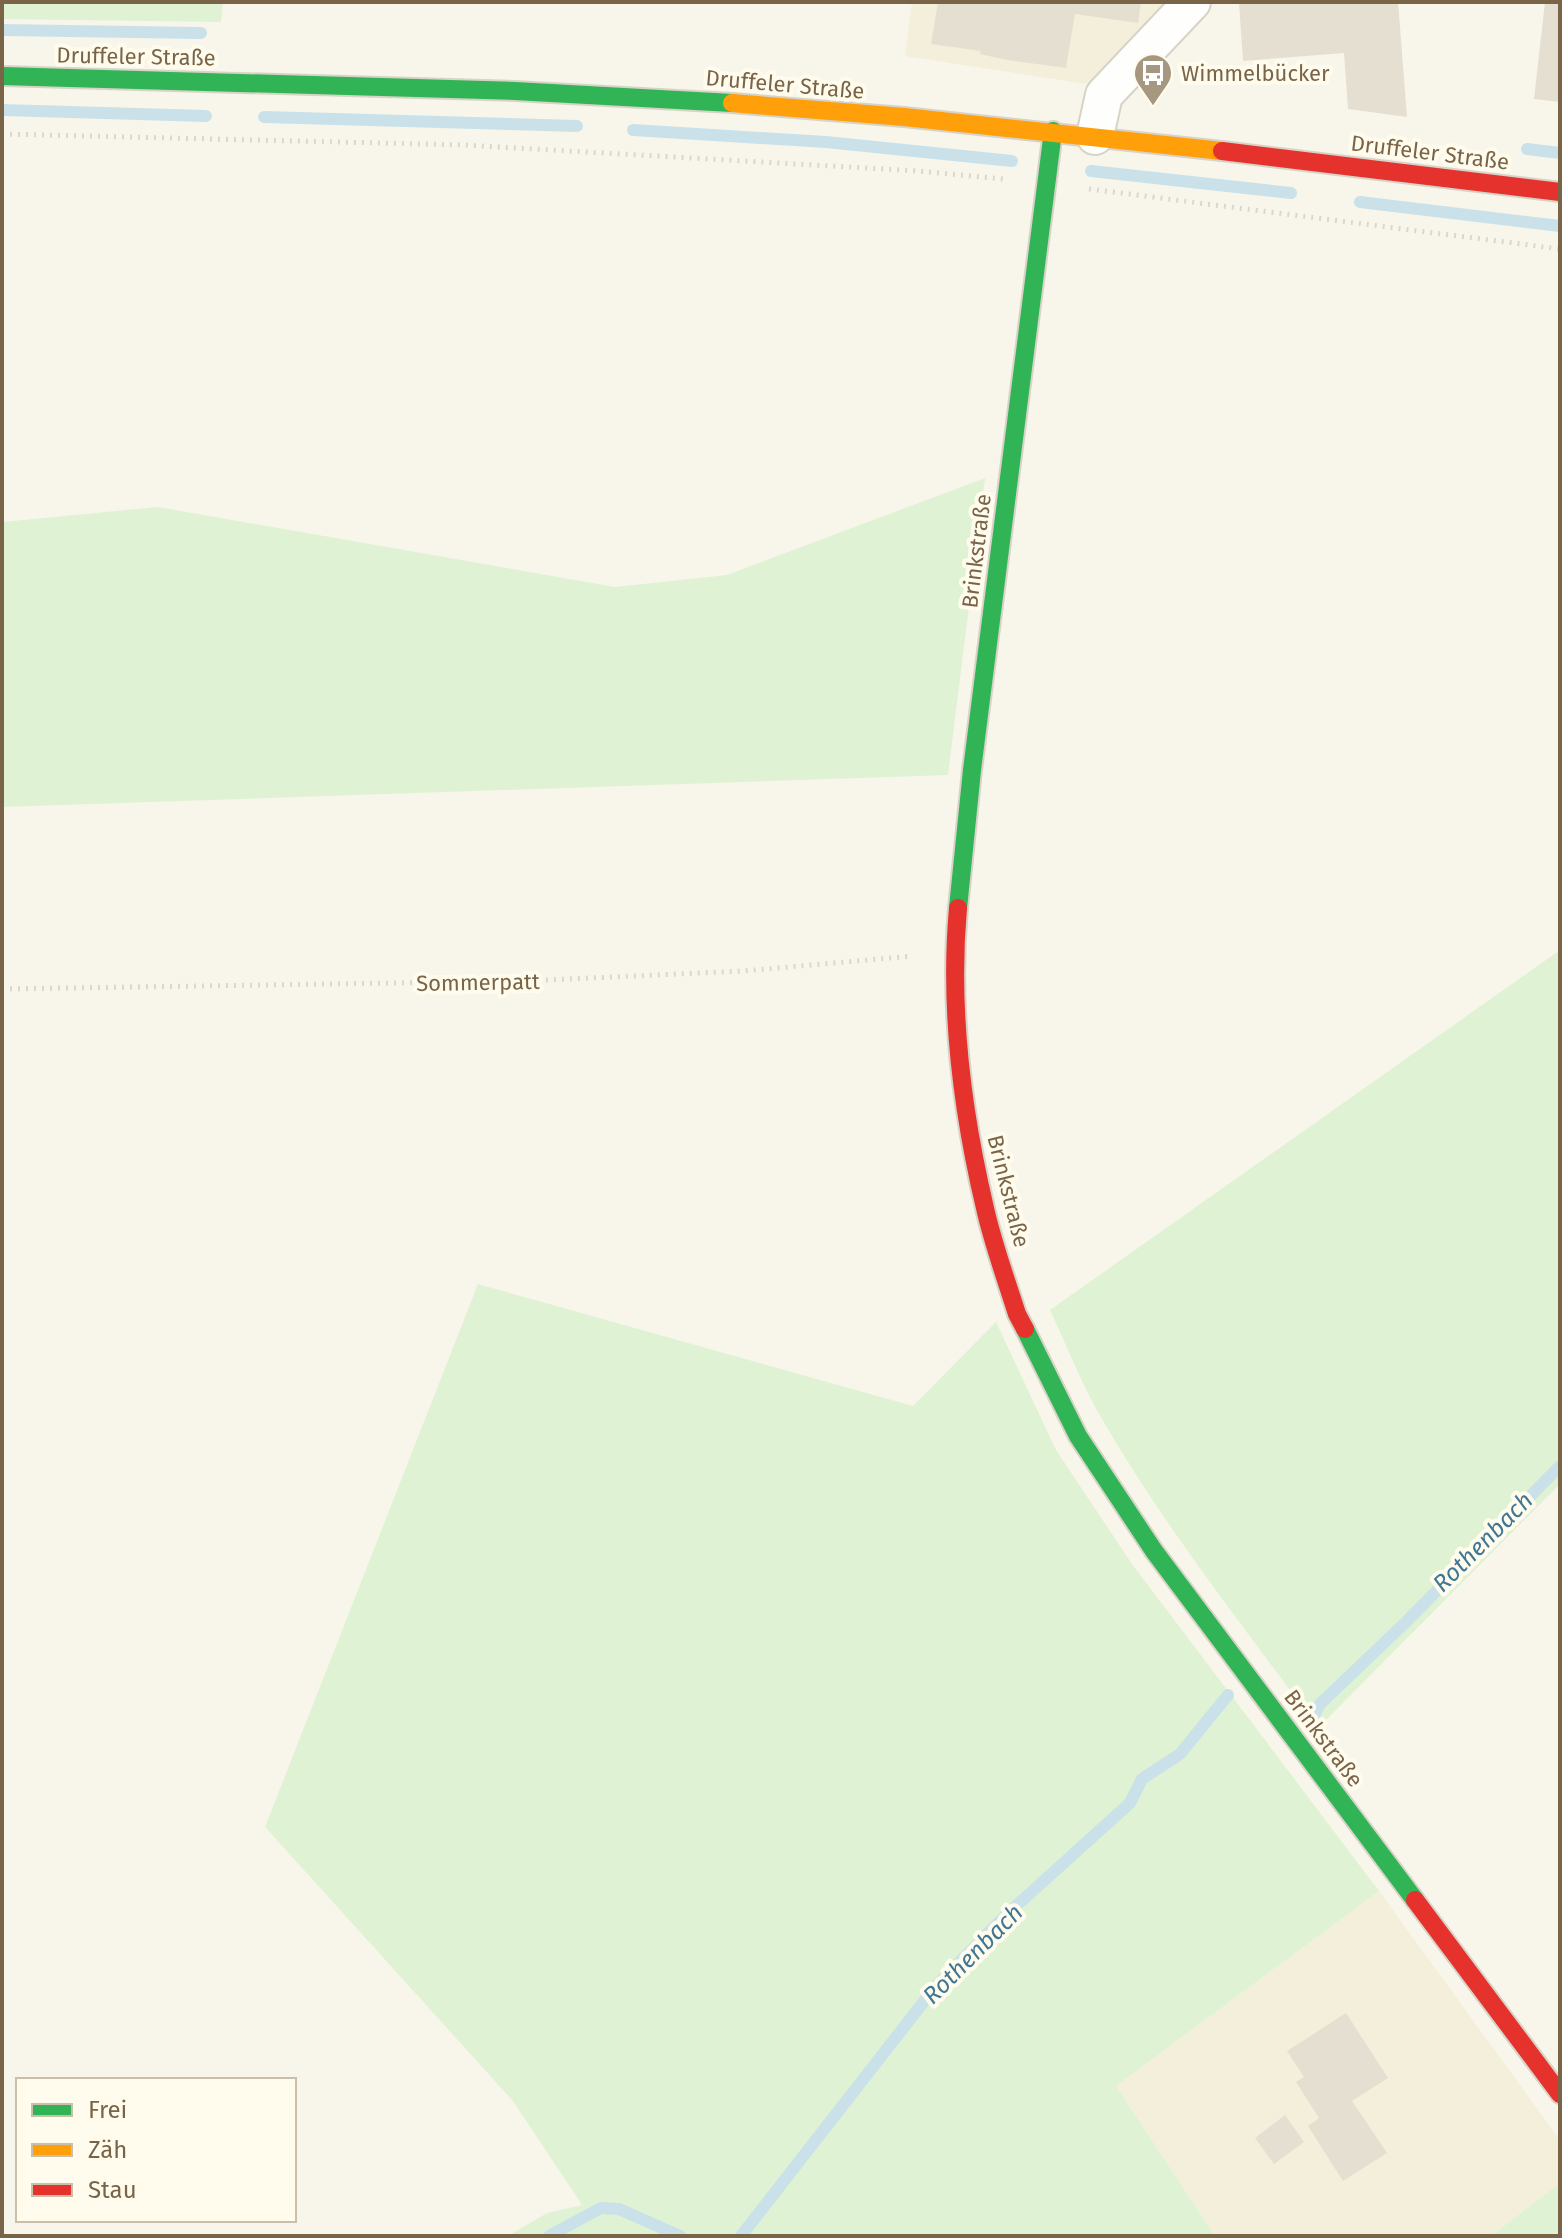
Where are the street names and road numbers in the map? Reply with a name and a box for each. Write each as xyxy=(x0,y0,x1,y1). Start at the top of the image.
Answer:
street label: Druffeler Straße xyxy=(56,42,216,71)
street label: Druffeler Straße xyxy=(704,64,865,105)
street label: Druffeler Straße xyxy=(1349,129,1511,176)
street label: Brinkstraße xyxy=(956,492,997,610)
street label: Sommerpatt xyxy=(416,968,540,997)
street label: Brinkstraße xyxy=(981,1132,1036,1250)
street label: Brinkstraße xyxy=(1278,1684,1369,1792)

